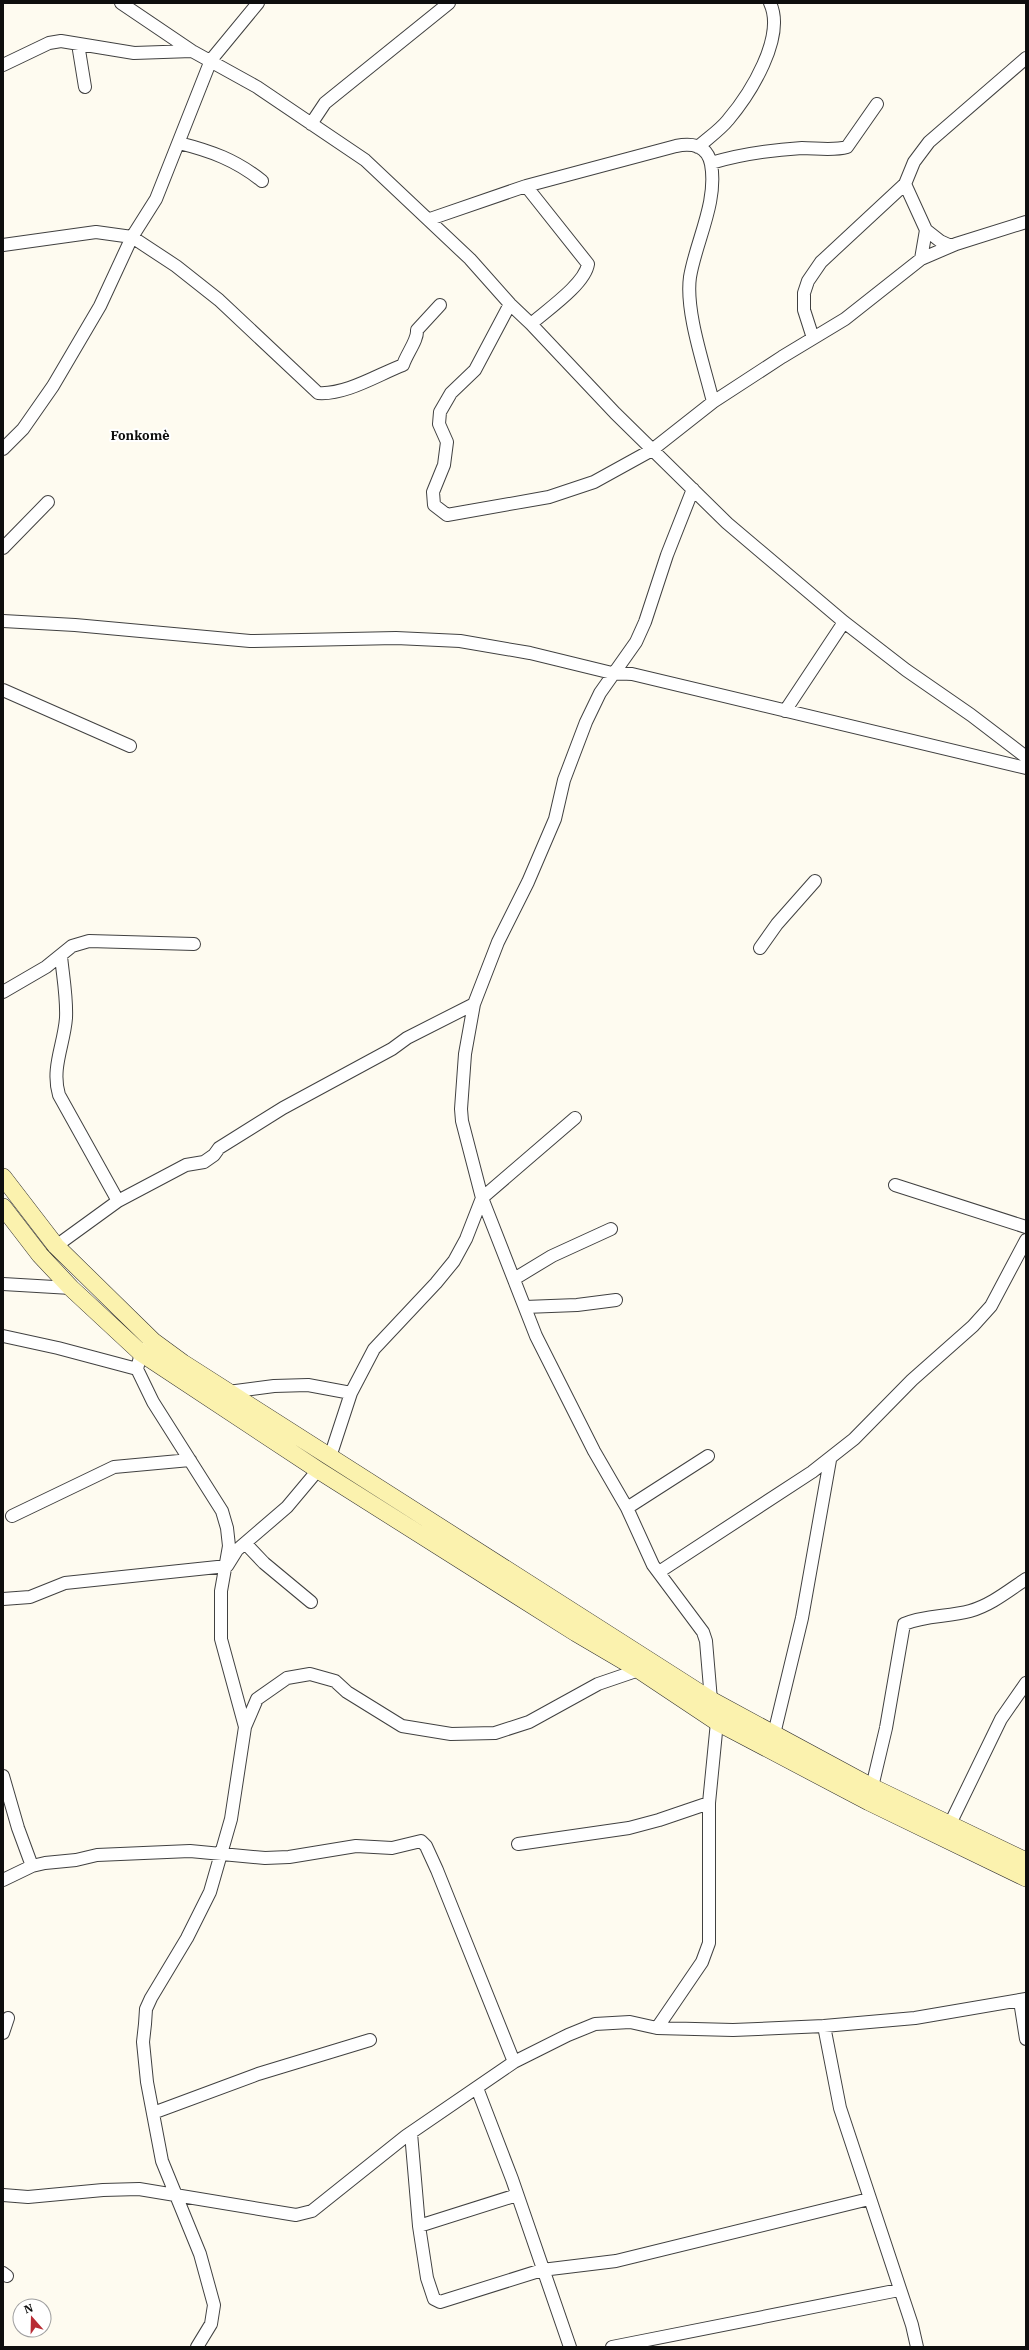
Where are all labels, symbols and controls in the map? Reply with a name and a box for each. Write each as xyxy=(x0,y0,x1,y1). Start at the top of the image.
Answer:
district label: Fonkomè xyxy=(110,427,170,444)
north arrow xyxy=(12,2298,52,2338)
text: N xyxy=(22,2300,35,2317)

